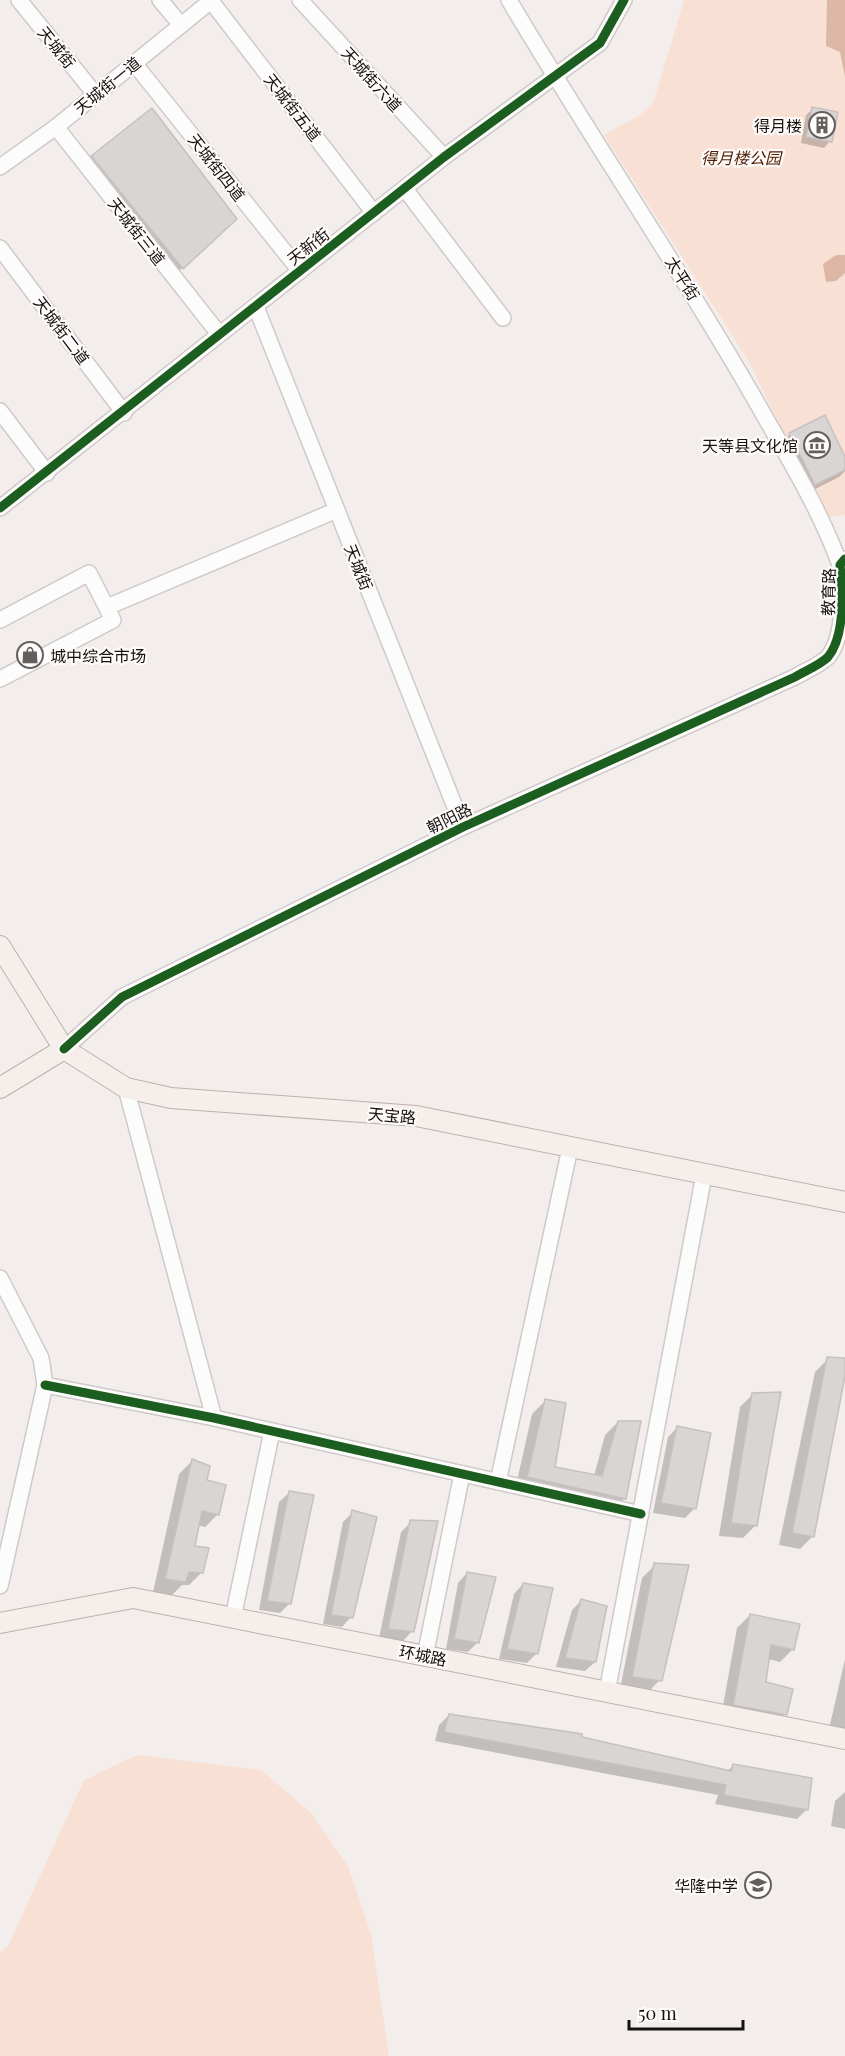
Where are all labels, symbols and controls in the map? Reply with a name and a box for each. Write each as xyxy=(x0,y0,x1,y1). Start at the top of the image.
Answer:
street label: 天城街 xyxy=(34,22,80,72)
street label: 天城街六道 xyxy=(337,42,407,116)
street label: 天城街一道 xyxy=(69,52,145,118)
street label: 天城街五道 xyxy=(260,69,326,145)
building icon: 得月楼 xyxy=(807,110,837,140)
place label: 得月楼 xyxy=(754,115,802,136)
street label: 天城街四道 xyxy=(184,129,250,205)
park label: 得月楼公园 xyxy=(701,147,783,168)
street label: 天城街三道 xyxy=(104,193,170,269)
street label: 天新街 xyxy=(283,223,333,269)
street label: 太平街 xyxy=(661,252,705,304)
street label: 天城街二道 xyxy=(30,292,94,368)
museum icon: 天等县文化馆 xyxy=(802,430,832,460)
place label: 天等县文化馆 xyxy=(702,435,798,456)
street label: 天城街 xyxy=(340,541,378,593)
street label: 教育路 xyxy=(817,568,839,616)
shop icon: 城中综合市场 xyxy=(15,640,45,670)
place label: 城中综合市场 xyxy=(50,645,146,666)
street label: 朝阳路 xyxy=(423,798,475,838)
street label: 天宝路 xyxy=(367,1102,417,1128)
street label: 环城路 xyxy=(397,1640,449,1670)
school or university icon: 华隆中学 xyxy=(743,1870,773,1900)
place label: 华隆中学 xyxy=(674,1875,738,1896)
scale bar xyxy=(629,1993,743,2031)
text: 50 m xyxy=(638,2001,677,2025)

